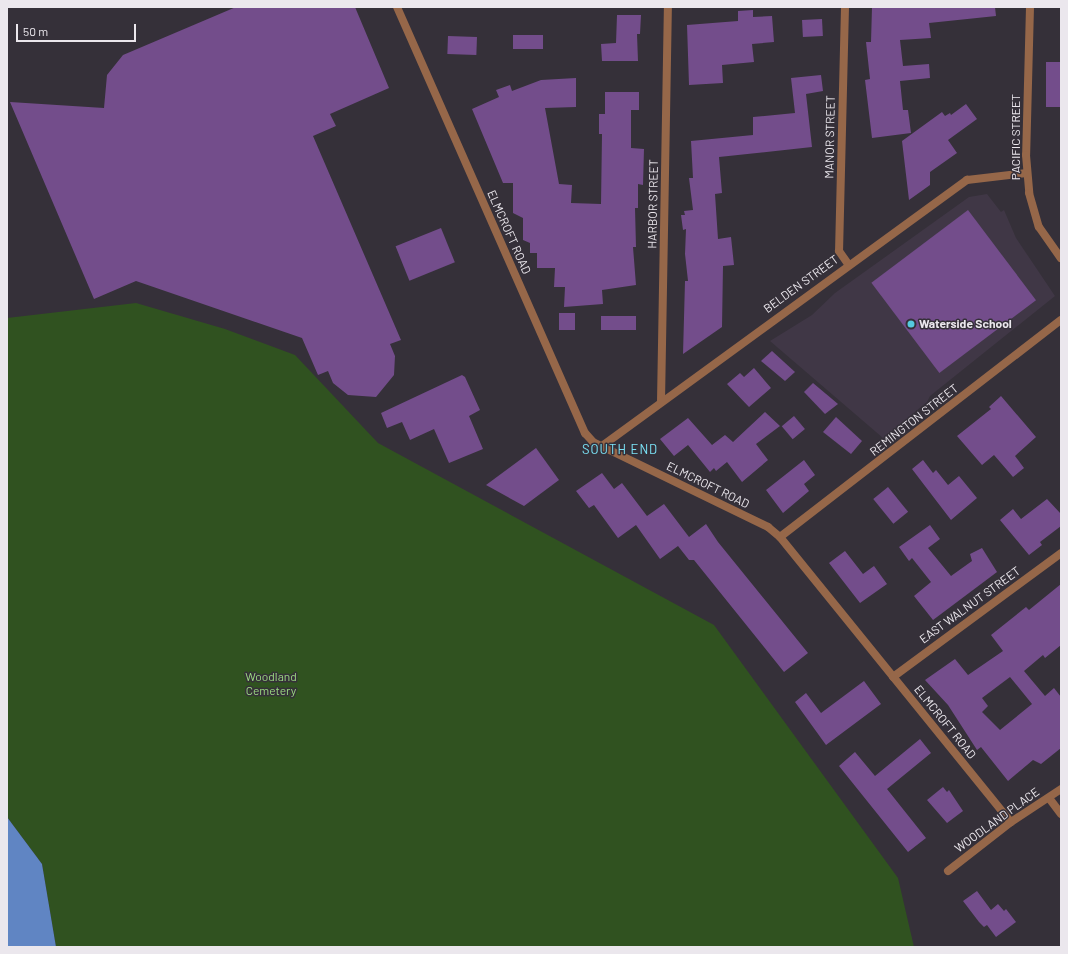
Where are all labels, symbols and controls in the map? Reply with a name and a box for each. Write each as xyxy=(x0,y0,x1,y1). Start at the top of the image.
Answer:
scale bar xyxy=(18,16,138,42)
text: 50 m xyxy=(23,24,48,38)
street label: PACIFIC STREET xyxy=(1009,94,1023,180)
street label: MANOR STREET xyxy=(822,95,838,179)
street label: HARBOR STREET xyxy=(645,159,661,249)
street label: ELMCROFT ROAD xyxy=(484,188,534,276)
street label: BELDEN STREET xyxy=(761,252,841,316)
place label: Waterside School xyxy=(919,317,1012,331)
marker: Waterside School xyxy=(906,319,916,329)
street label: REMINGTON STREET xyxy=(867,381,961,459)
district label: SOUTH END xyxy=(582,441,658,457)
street label: ELMCROFT ROAD xyxy=(664,459,752,511)
street label: EAST WALNUT STREET xyxy=(917,564,1023,646)
park label: Woodland Cemetery xyxy=(245,670,297,698)
street label: ELMCROFT ROAD xyxy=(911,682,979,762)
street label: WOODLAND PLACE xyxy=(952,784,1042,856)

